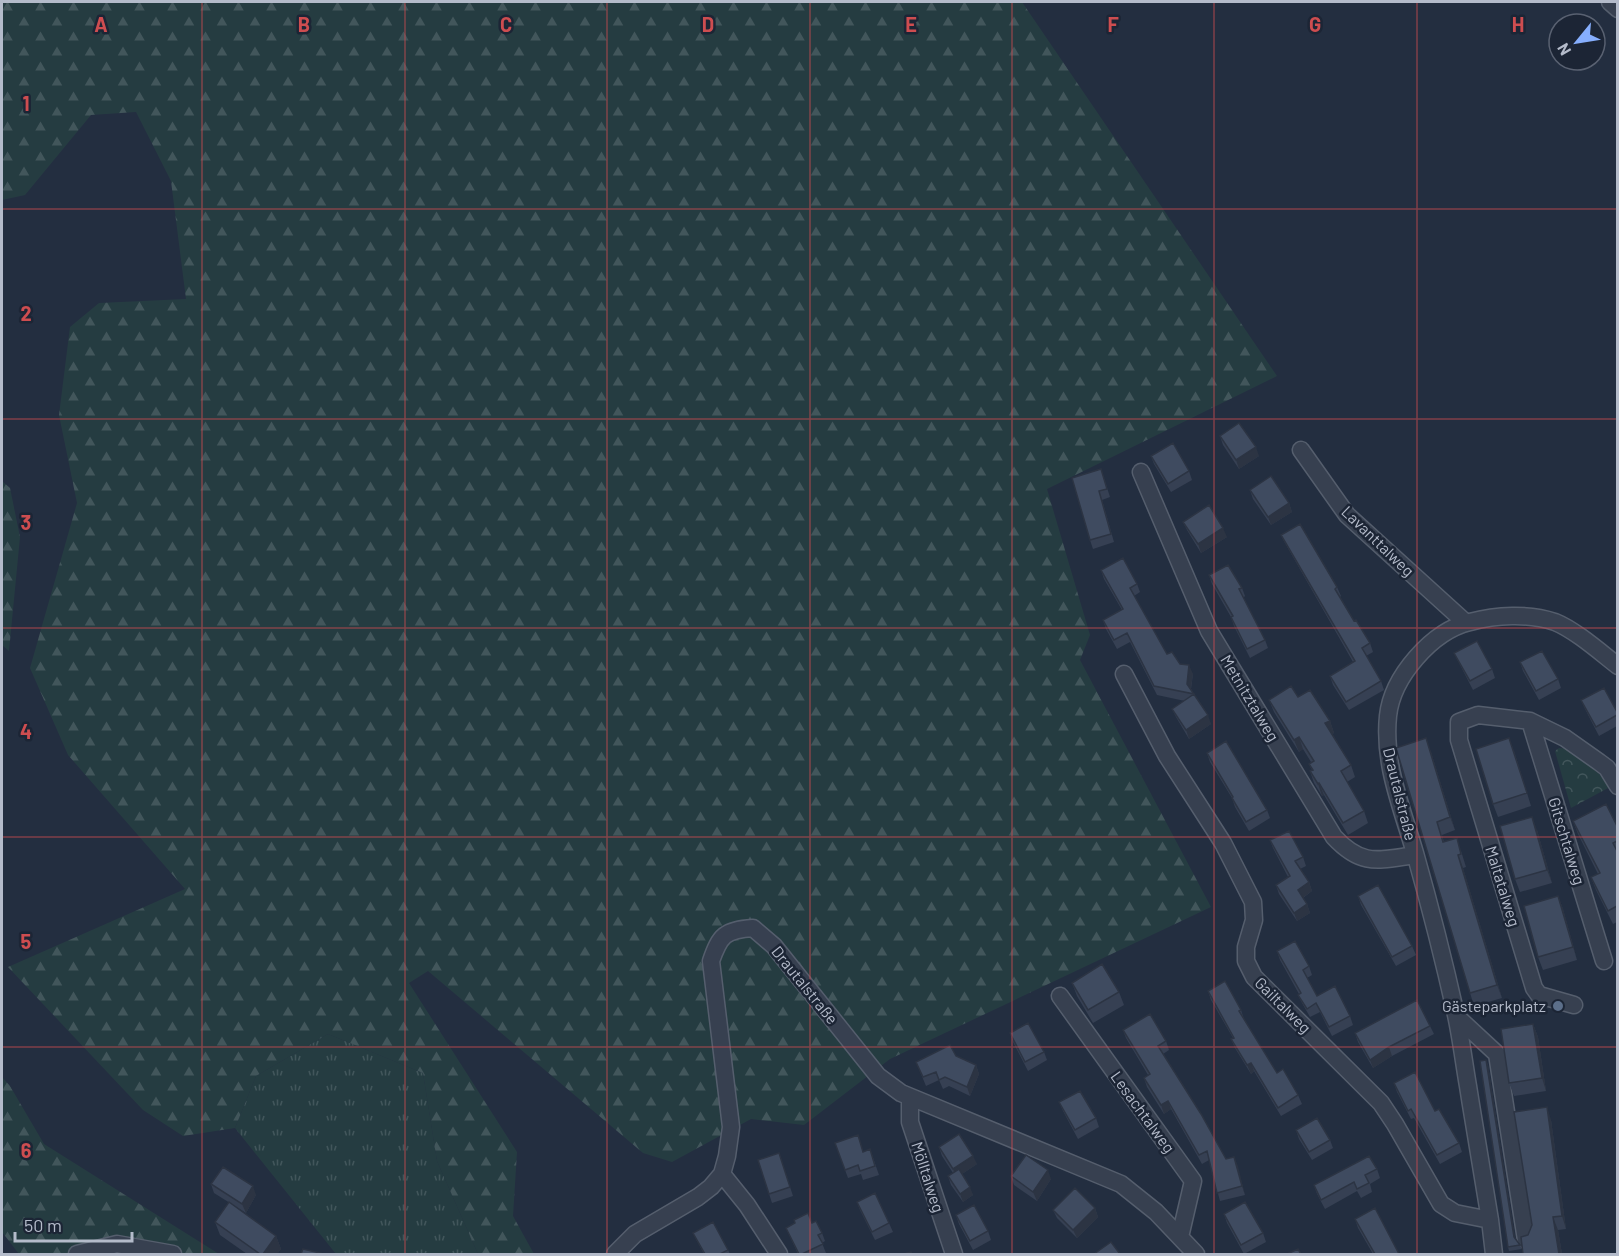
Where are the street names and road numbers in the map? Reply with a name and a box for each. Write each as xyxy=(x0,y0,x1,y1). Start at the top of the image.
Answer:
street label: Lavanttalweg xyxy=(1338,501,1418,580)
street label: Metnitztalweg xyxy=(1217,651,1284,744)
street label: Drautalstraße xyxy=(1380,745,1421,842)
street label: Gitschtalweg xyxy=(1545,795,1590,887)
street label: Maltatalweg xyxy=(1482,843,1525,928)
street label: Drautalstraße xyxy=(768,942,843,1028)
street label: Gailtalweg xyxy=(1251,973,1315,1037)
street label: Lesachtalweg xyxy=(1107,1067,1179,1156)
street label: Mölltalweg xyxy=(908,1139,949,1215)

